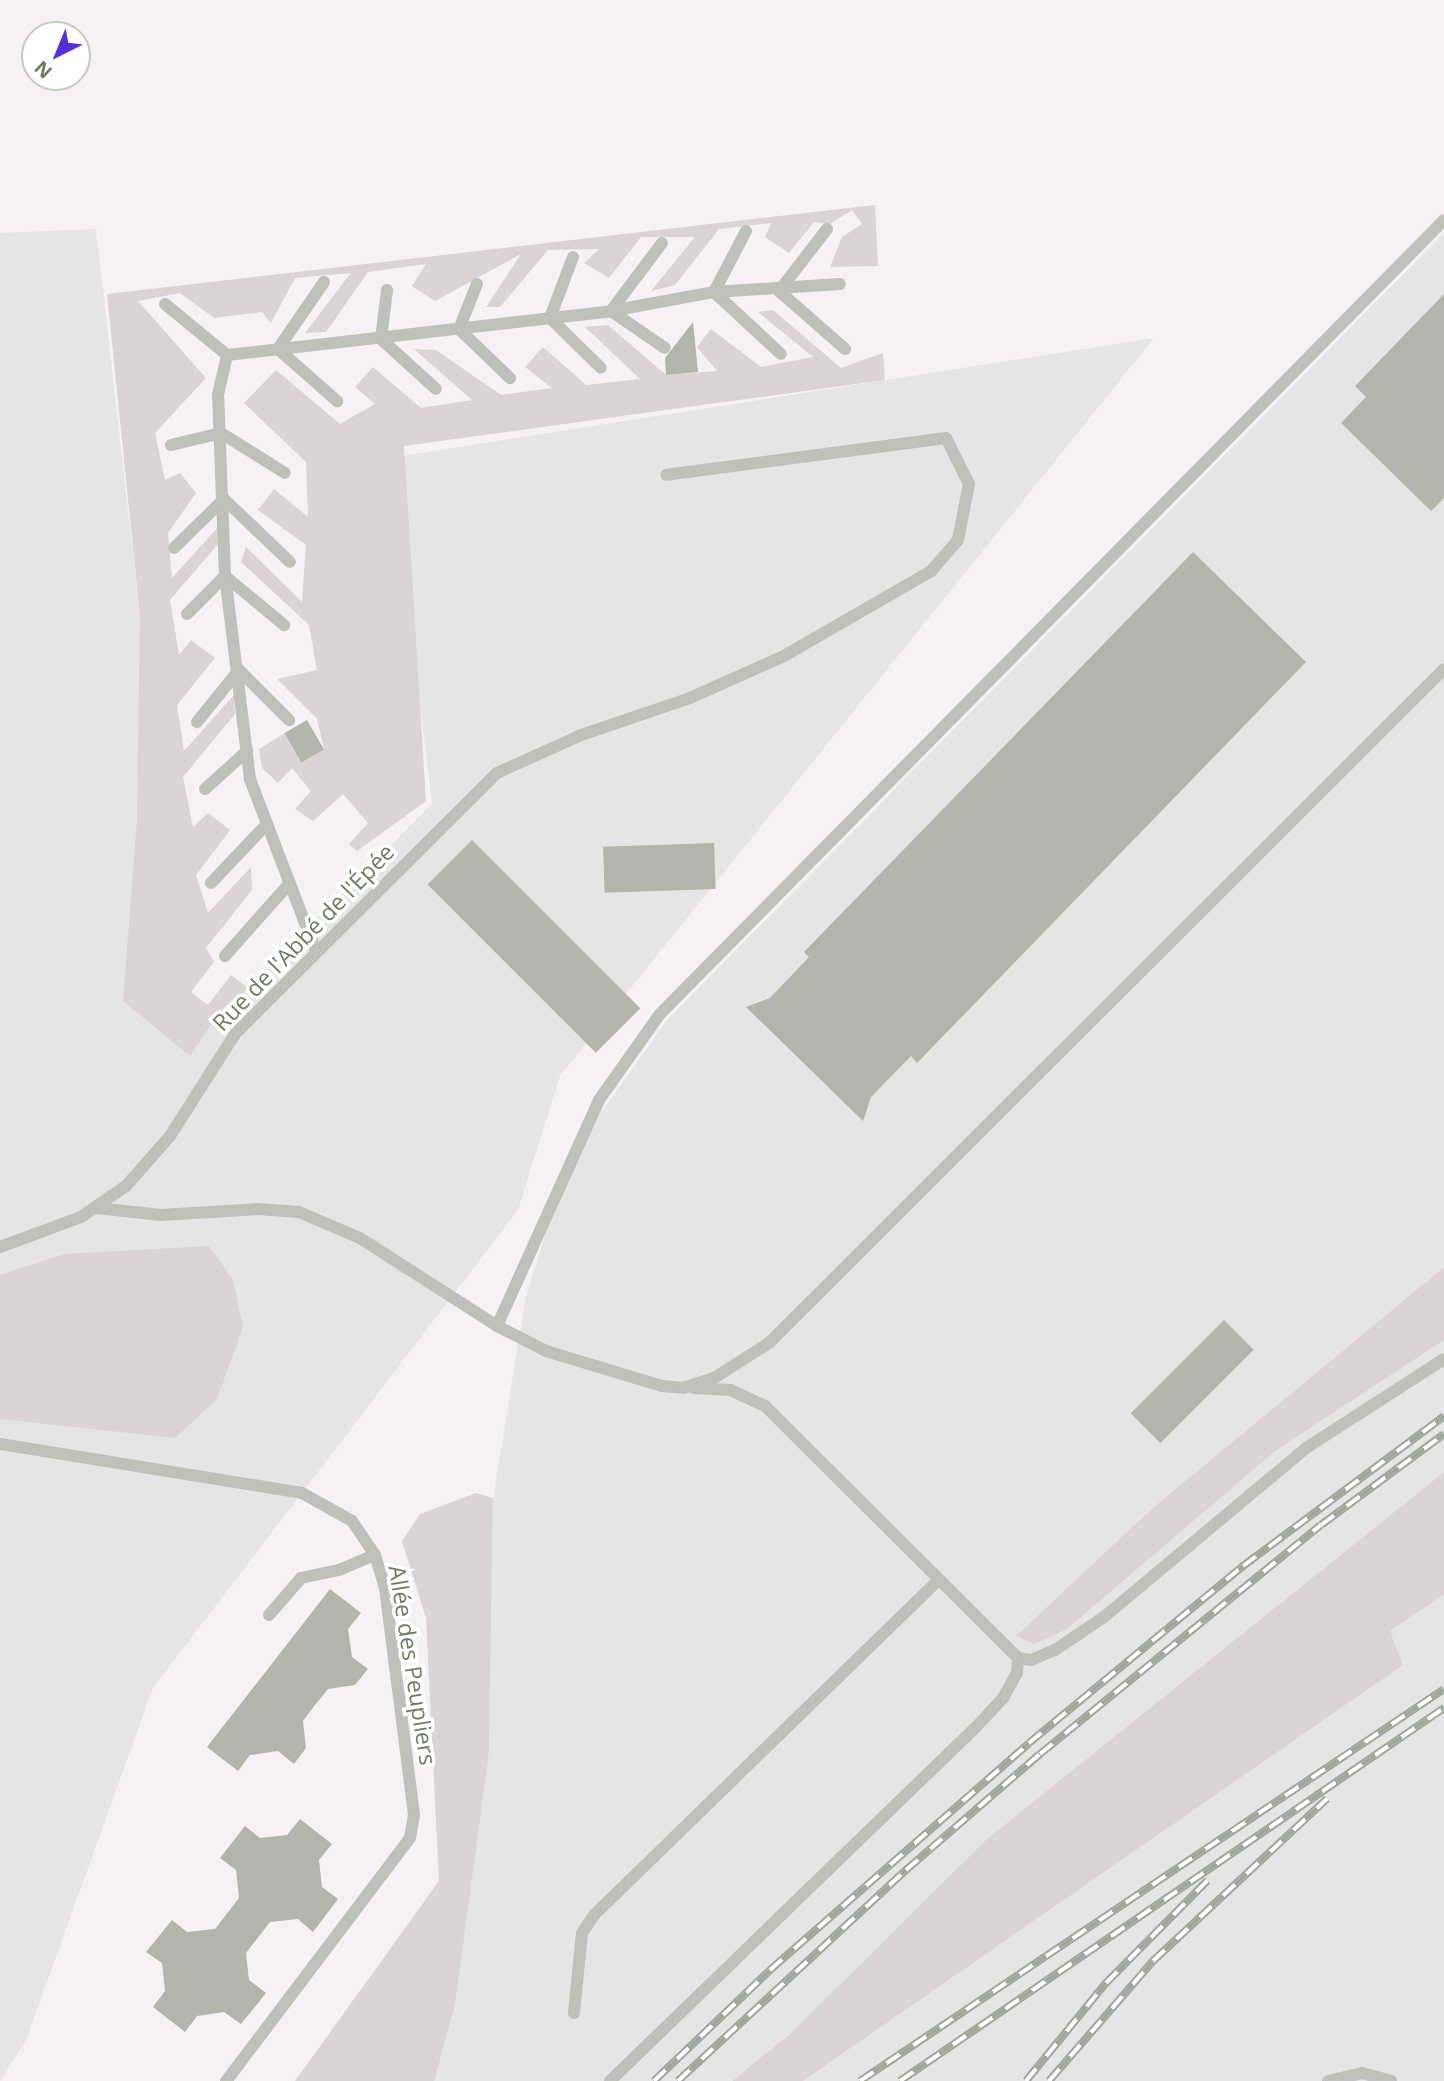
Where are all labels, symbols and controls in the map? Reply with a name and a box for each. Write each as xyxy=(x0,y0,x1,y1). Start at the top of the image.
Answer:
north arrow xyxy=(21,21,91,91)
text: N xyxy=(29,55,58,85)
street label: Rue de l'Abbé de l'Épée xyxy=(207,838,399,1036)
street label: Allée des Peupliers xyxy=(384,1563,442,1767)

